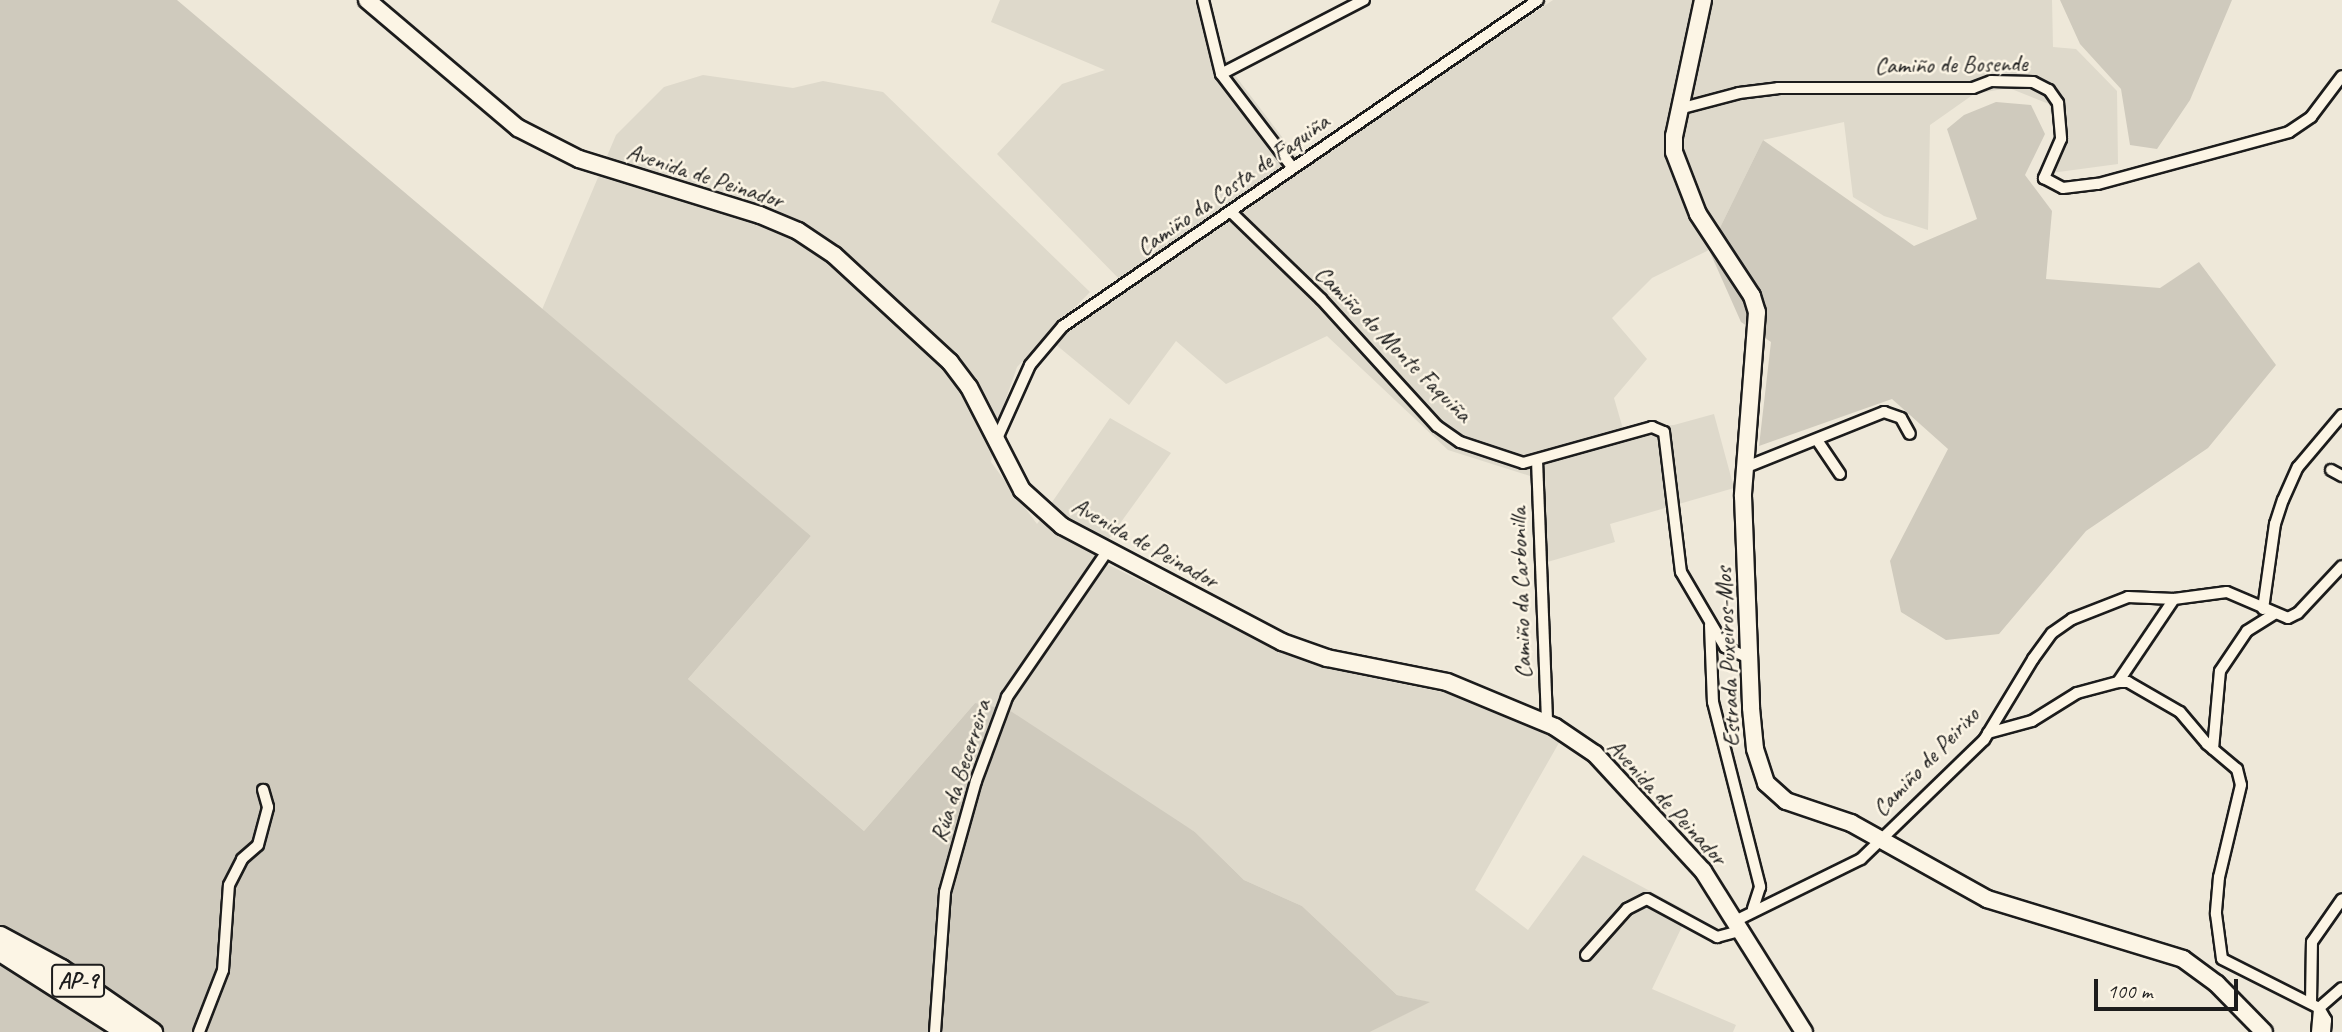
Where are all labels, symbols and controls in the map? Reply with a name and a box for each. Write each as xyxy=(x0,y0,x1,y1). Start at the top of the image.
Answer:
street label: Camiño de Bosende xyxy=(1874,49,2028,81)
street label: Camiño da Costa de Faquiña xyxy=(1131,107,1335,263)
street label: Avenida de Peinador xyxy=(624,137,786,215)
street label: Camiño do Monte Faquiña xyxy=(1308,259,1478,429)
street label: Avenida de Peinador xyxy=(1068,491,1222,595)
street label: Camiño da Carbonilla xyxy=(1504,506,1538,680)
street label: Estrada Puxeiros-Mos xyxy=(1709,566,1747,748)
street label: Rúa da Becerreira xyxy=(924,696,998,846)
street label: Camiño de Peirixo xyxy=(1867,701,1985,823)
street label: Avenida de Peinador xyxy=(1601,733,1733,871)
road number: AP-9 xyxy=(50,962,106,1000)
scale bar xyxy=(2097,965,2240,1009)
text: 100 m xyxy=(2107,978,2152,1004)

